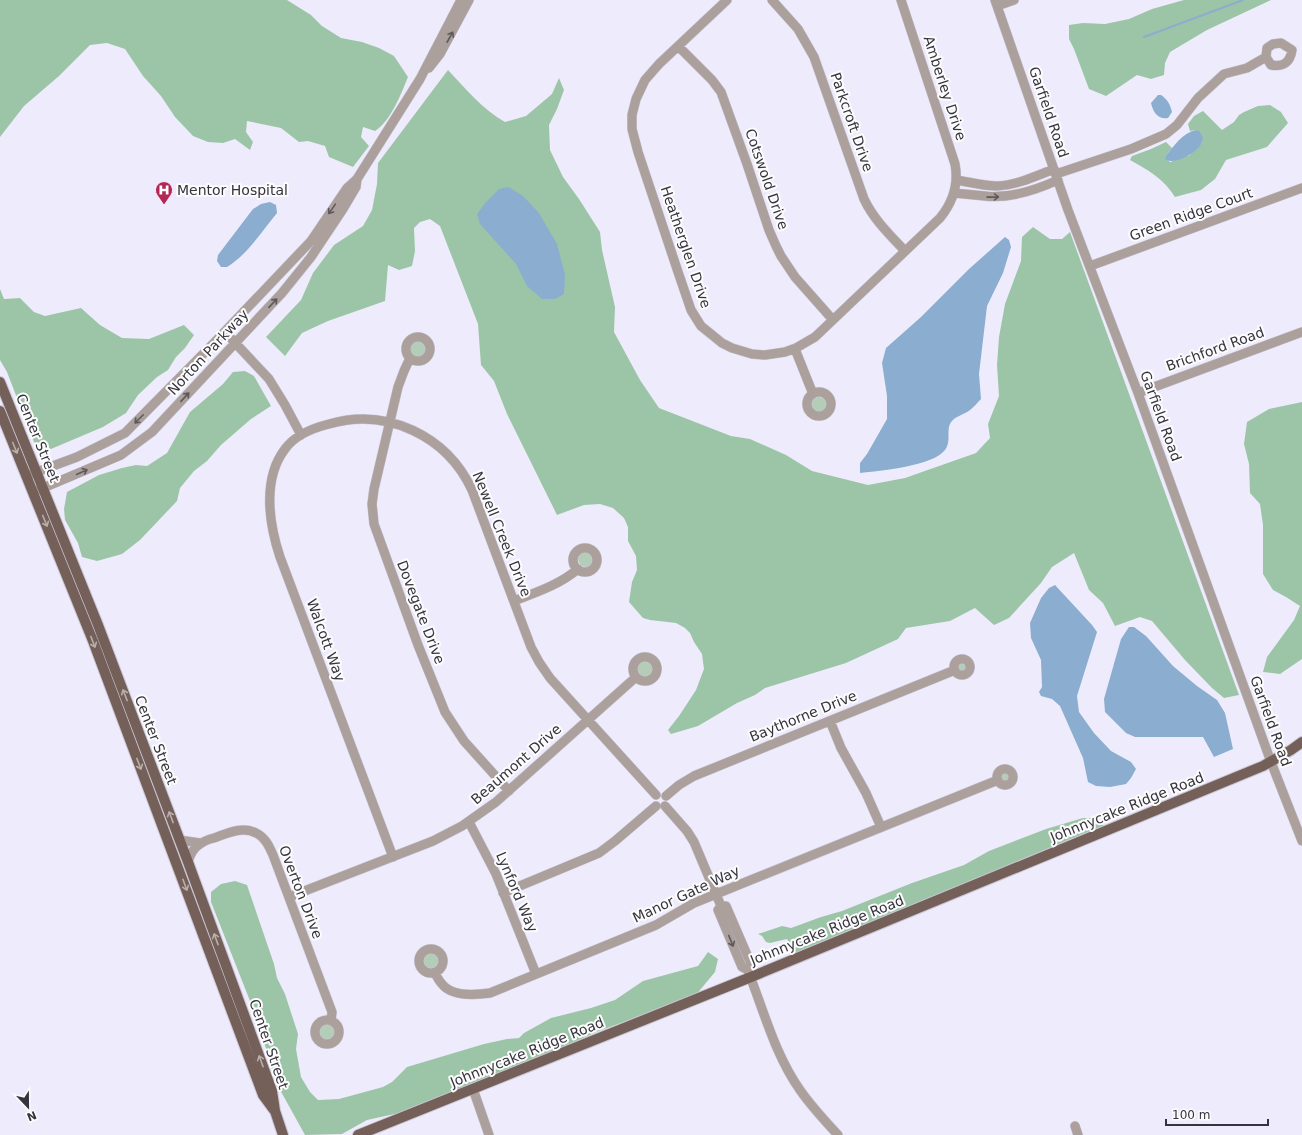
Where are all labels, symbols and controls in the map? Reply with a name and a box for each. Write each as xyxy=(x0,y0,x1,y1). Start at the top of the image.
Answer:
one-way arrow xyxy=(447,31,455,43)
street label: Amberley Drive xyxy=(921,34,969,142)
street label: Garfield Road xyxy=(1026,64,1072,160)
street label: Parkcroft Drive xyxy=(828,70,876,174)
street label: Cotswold Drive xyxy=(742,126,792,232)
hospital icon: Mentor Hospital xyxy=(154,180,174,205)
place label: Mentor Hospital xyxy=(177,182,288,198)
street label: Heatherglen Drive xyxy=(658,184,714,310)
street label: Green Ridge Court xyxy=(1127,184,1255,244)
one-way arrow xyxy=(986,193,999,200)
one-way arrow xyxy=(328,203,336,214)
one-way arrow xyxy=(268,298,278,308)
street label: Norton Parkway xyxy=(164,306,252,398)
street label: Brichford Road xyxy=(1164,324,1266,374)
street label: Garfield Road xyxy=(1137,369,1185,463)
street label: Center Street xyxy=(13,391,63,485)
one-way arrow xyxy=(181,392,190,402)
one-way arrow xyxy=(134,414,144,424)
one-way arrow xyxy=(11,441,19,453)
one-way arrow xyxy=(75,468,87,475)
street label: Newell Creek Drive xyxy=(470,469,534,599)
one-way arrow xyxy=(41,515,49,527)
street label: Dovegate Drive xyxy=(394,558,448,666)
street label: Walcott Way xyxy=(304,596,348,684)
one-way arrow xyxy=(89,636,97,648)
street label: Garfield Road xyxy=(1247,674,1295,768)
street label: Baythorne Drive xyxy=(747,687,859,745)
one-way arrow xyxy=(120,690,128,702)
street label: Center Street xyxy=(132,693,181,787)
street label: Beaumont Drive xyxy=(468,721,564,807)
one-way arrow xyxy=(135,757,143,769)
street label: Johnnycake Ridge Road xyxy=(1047,769,1206,846)
one-way arrow xyxy=(166,811,174,823)
street label: Overton Drive xyxy=(276,843,326,941)
street label: Lynford Way xyxy=(493,849,541,935)
street label: Manor Gate Way xyxy=(630,862,742,926)
one-way arrow xyxy=(181,879,189,891)
street label: Johnnycake Ridge Road xyxy=(747,892,906,969)
one-way arrow xyxy=(212,933,220,945)
one-way arrow xyxy=(728,935,736,947)
street label: Center Street xyxy=(246,997,292,1092)
street label: Johnnycake Ridge Road xyxy=(447,1014,606,1091)
one-way arrow xyxy=(257,1055,265,1067)
north arrow xyxy=(8,1087,48,1127)
scale bar xyxy=(1166,1101,1268,1127)
text: N xyxy=(25,1108,38,1124)
text: 100 m xyxy=(1172,1108,1210,1122)

